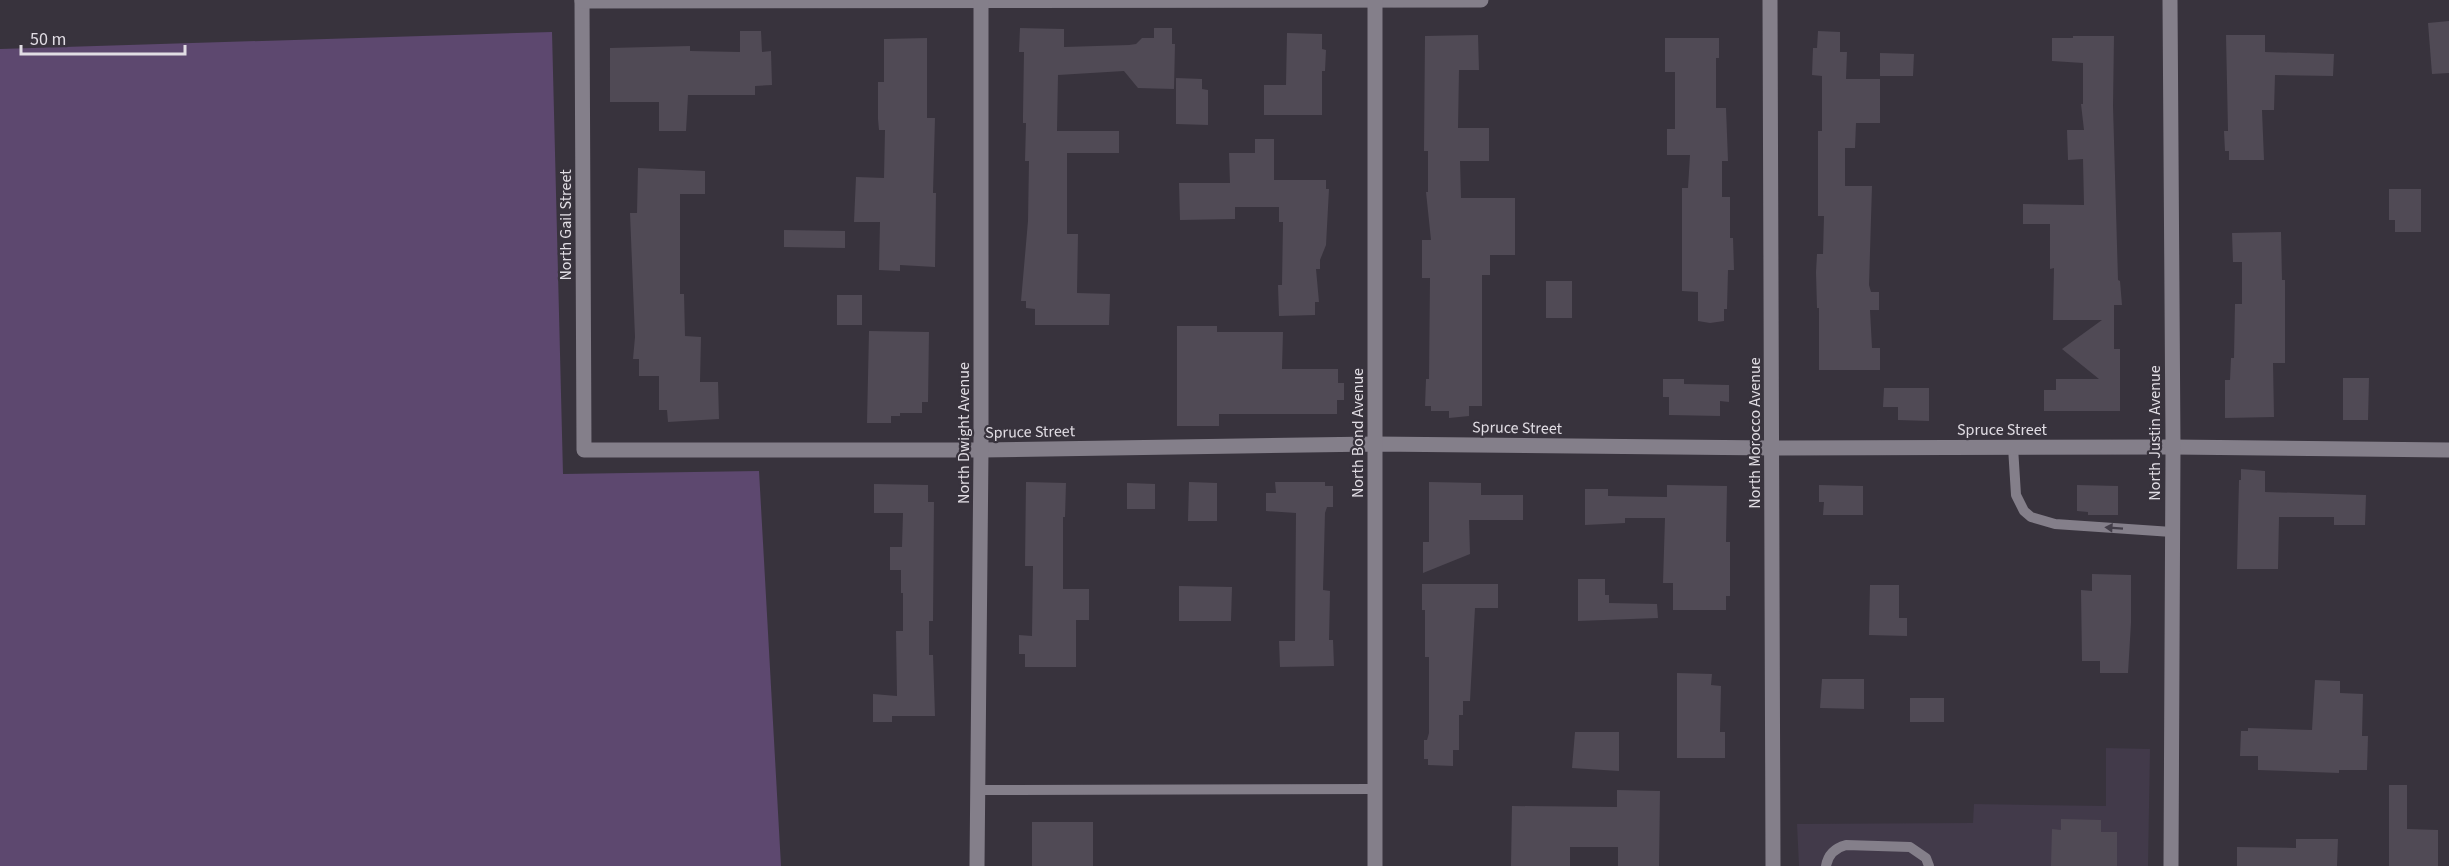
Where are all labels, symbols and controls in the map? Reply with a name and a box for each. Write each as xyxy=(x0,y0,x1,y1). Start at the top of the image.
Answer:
scale bar xyxy=(21,18,184,56)
text: 50 m xyxy=(30,27,66,52)
street label: North Gail Street xyxy=(555,169,577,281)
street label: North Morocco Avenue xyxy=(1744,357,1766,509)
street label: North Dwight Avenue xyxy=(953,362,975,504)
street label: North Justin Avenue xyxy=(2144,365,2166,501)
street label: North Bond Avenue xyxy=(1347,368,1369,498)
street label: Spruce Street xyxy=(1472,416,1563,440)
street label: Spruce Street xyxy=(1957,419,2048,441)
street label: Spruce Street xyxy=(985,420,1076,444)
one-way arrow xyxy=(2104,523,2123,533)

